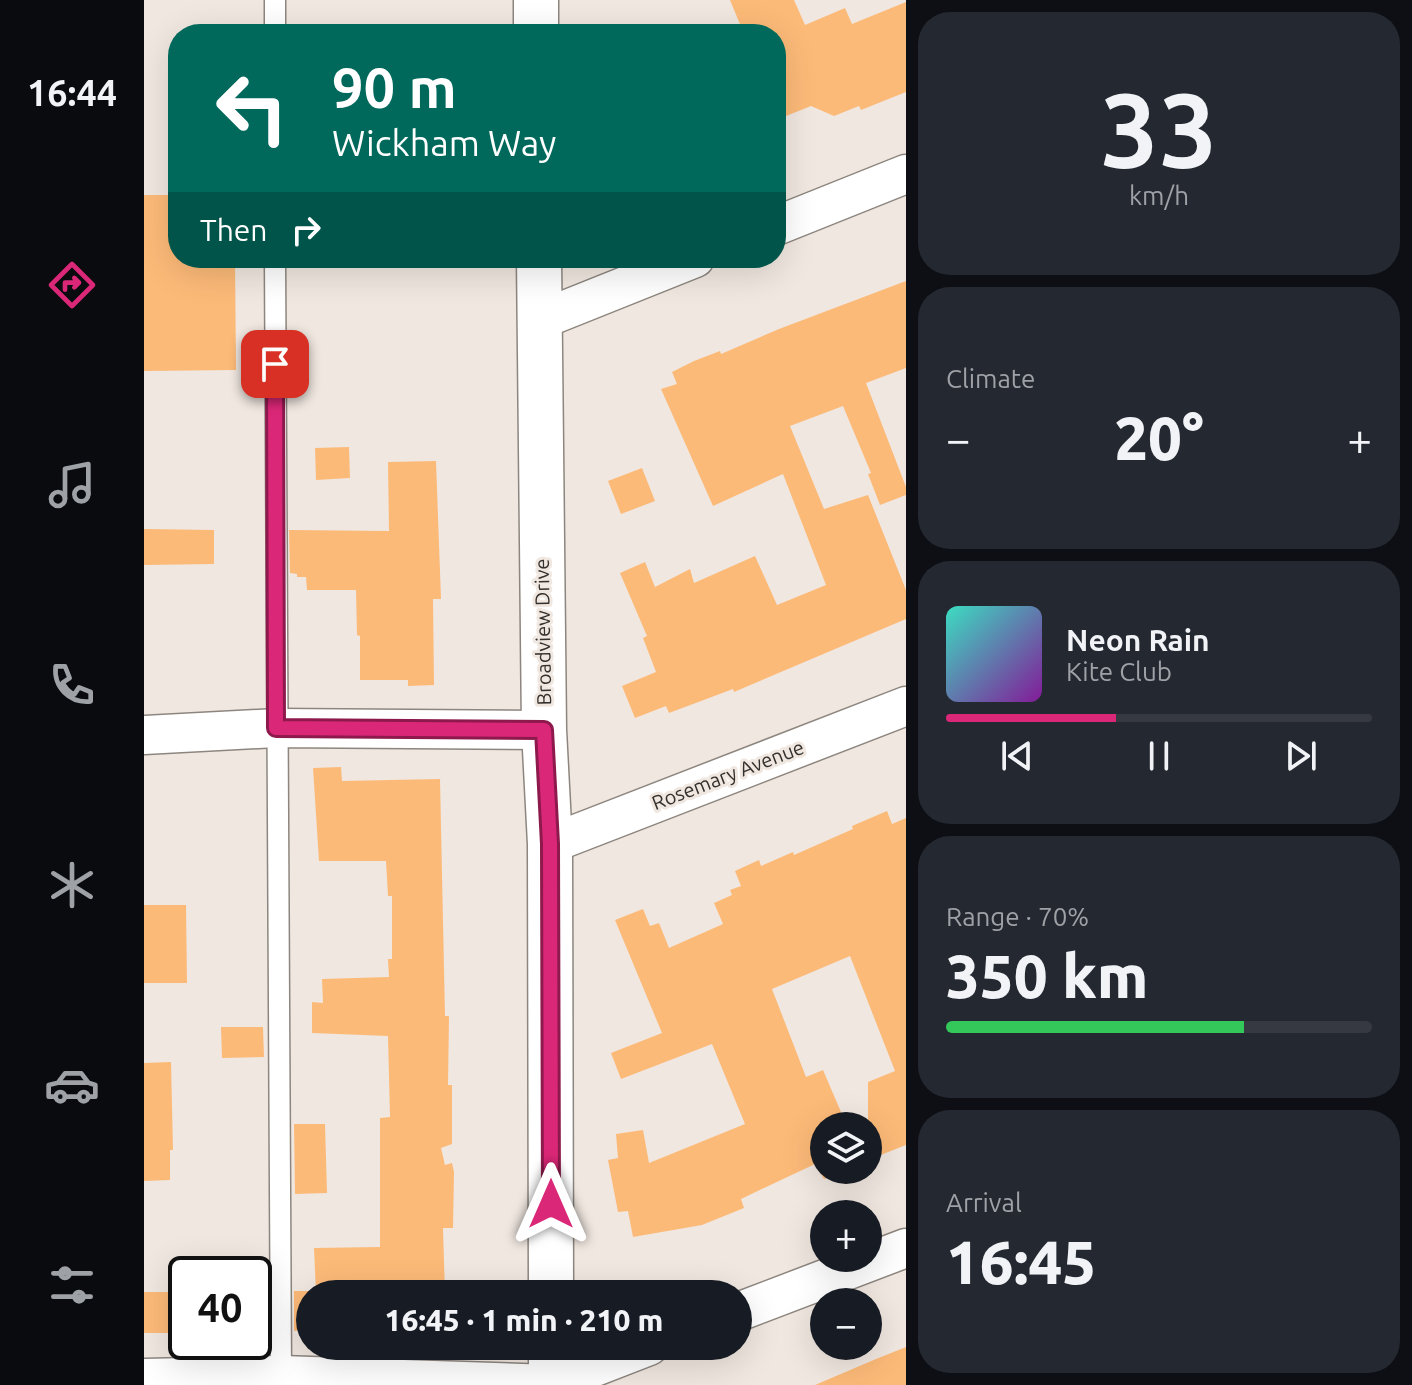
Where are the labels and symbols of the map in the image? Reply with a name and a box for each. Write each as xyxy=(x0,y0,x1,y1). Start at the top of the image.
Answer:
pin xyxy=(241,330,309,398)
street label: Broadview Drive xyxy=(530,558,555,706)
street label: Rosemary Avenue xyxy=(649,735,807,814)
position arrow xyxy=(509,1162,593,1246)
speed limit sign: 40 xyxy=(168,1256,272,1360)

